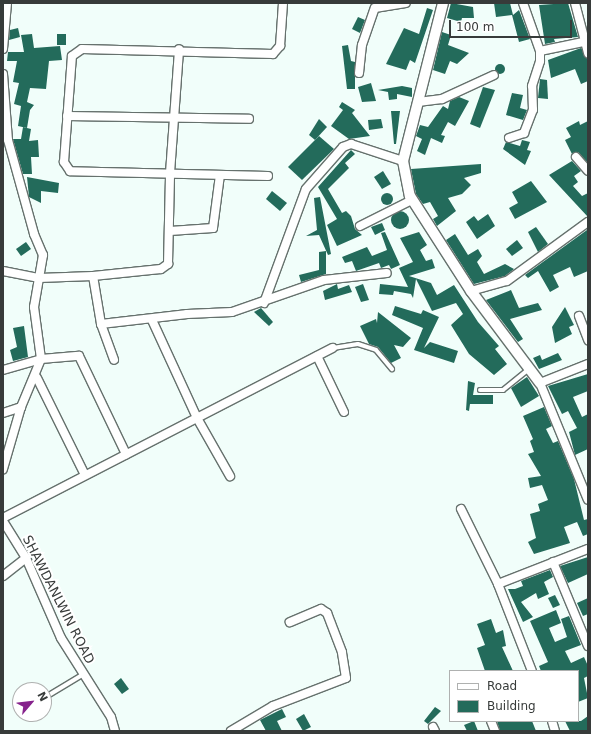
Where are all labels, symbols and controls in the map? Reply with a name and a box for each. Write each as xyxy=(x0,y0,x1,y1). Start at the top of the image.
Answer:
scale bar xyxy=(451,12,574,38)
text: 100 m xyxy=(456,20,494,34)
street label: SHAWDANLWIN ROAD xyxy=(19,533,97,667)
legend xyxy=(449,670,579,722)
text: Road xyxy=(487,679,517,693)
north arrow xyxy=(12,682,52,722)
text: N xyxy=(34,689,50,704)
text: Building xyxy=(487,699,536,713)

